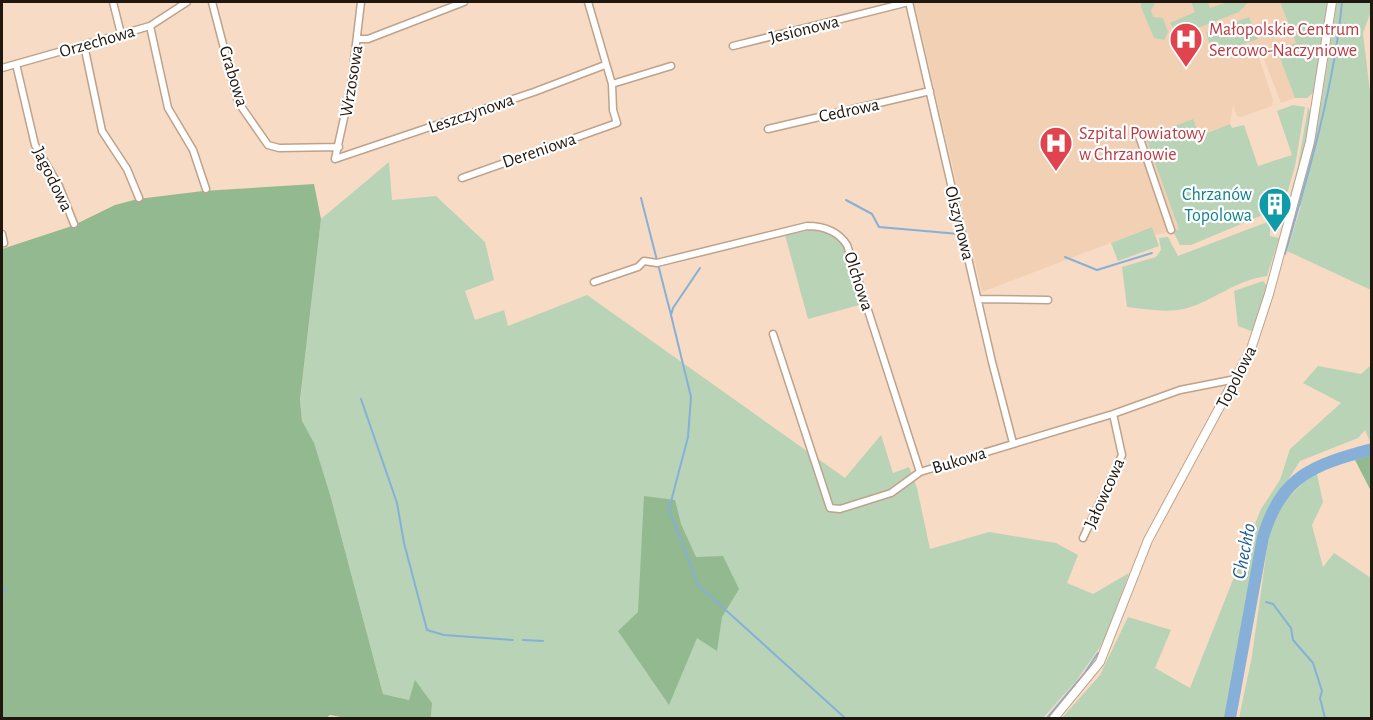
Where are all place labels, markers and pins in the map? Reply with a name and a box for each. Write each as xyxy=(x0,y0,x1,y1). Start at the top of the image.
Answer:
hospital icon: Małopolskie Centrum Sercowo-Naczyniowe xyxy=(1168,21,1204,68)
place label: Małopolskie Centrum Sercowo-Naczyniowe xyxy=(1209,21,1359,60)
hospital icon: Szpital Powiatowy w Chrzanowie xyxy=(1038,125,1074,172)
place label: Szpital Powiatowy w Chrzanowie xyxy=(1079,125,1206,164)
place label: Chrzanów Topolowa xyxy=(1182,186,1252,225)
building icon: Chrzanów Topolowa xyxy=(1257,186,1293,233)

